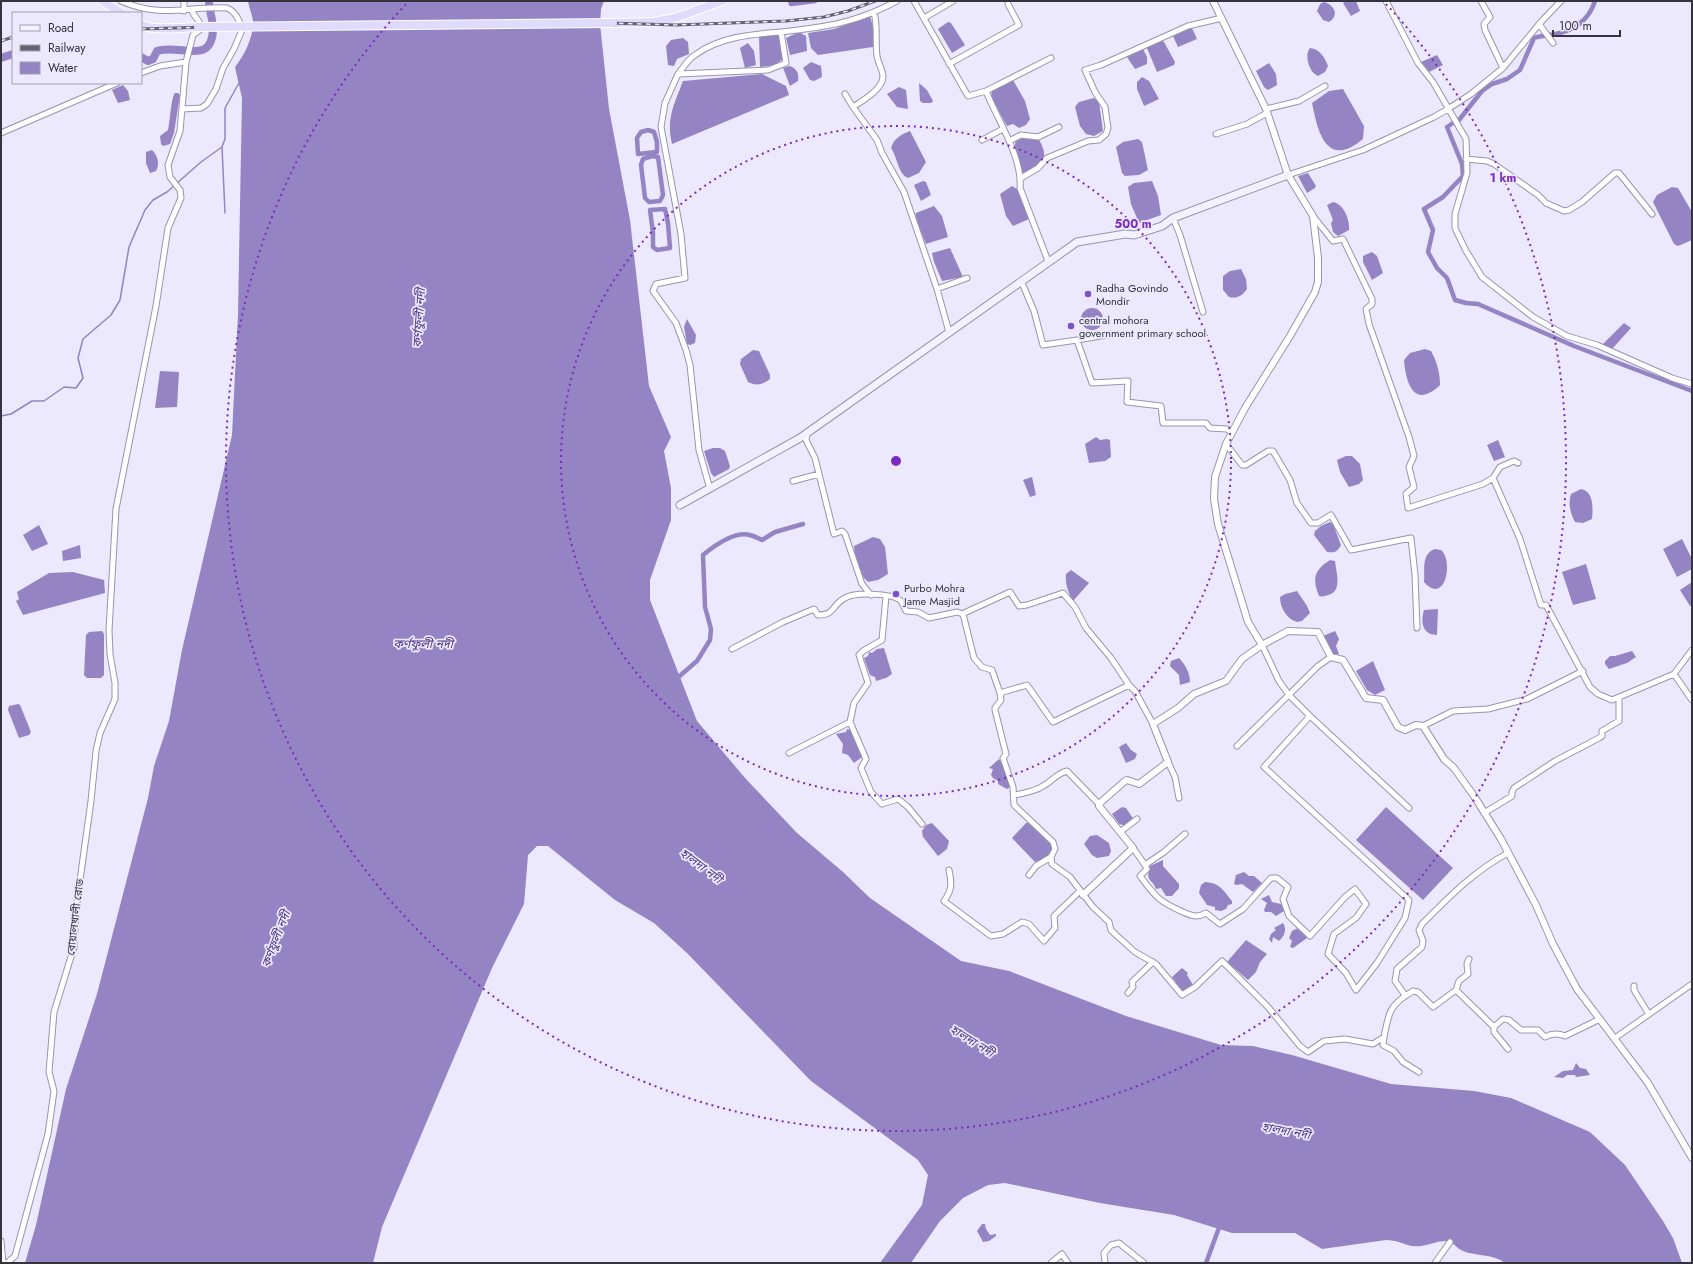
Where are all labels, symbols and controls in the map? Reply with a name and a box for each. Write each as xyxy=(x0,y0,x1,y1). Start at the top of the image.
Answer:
legend xyxy=(12,12,142,84)
scale bar xyxy=(1553,12,1620,38)
text: 100 m xyxy=(1559,17,1592,35)
text: Road xyxy=(48,19,74,37)
text: Railway xyxy=(48,39,86,57)
text: Water xyxy=(48,59,79,77)
text: 1 km xyxy=(1490,169,1516,187)
text: 500 m xyxy=(1114,215,1152,233)
place label: Radha Govindo Mondir xyxy=(1096,280,1168,309)
water label: কর্ণফুলী নদী xyxy=(408,285,430,348)
marker: Radha Govindo Mondir xyxy=(1083,289,1093,299)
place label: central mohora government primary school xyxy=(1079,312,1206,341)
marker: central mohora government primary school xyxy=(1066,321,1076,331)
centre of rings xyxy=(889,454,903,468)
place label: Purbo Mohra Jame Masjid xyxy=(902,580,965,609)
marker: Purbo Mohra Jame Masjid xyxy=(891,589,901,599)
water label: কর্ণফুলী নদী xyxy=(393,635,456,653)
water label: হালদা নদী xyxy=(676,844,728,890)
street label: বোয়ালখালী রোড xyxy=(62,878,88,956)
water label: কর্ণফুলী নদী xyxy=(257,905,296,970)
water label: হালদা নদী xyxy=(947,1020,1000,1063)
water label: হালদা নদী xyxy=(1260,1118,1314,1145)

